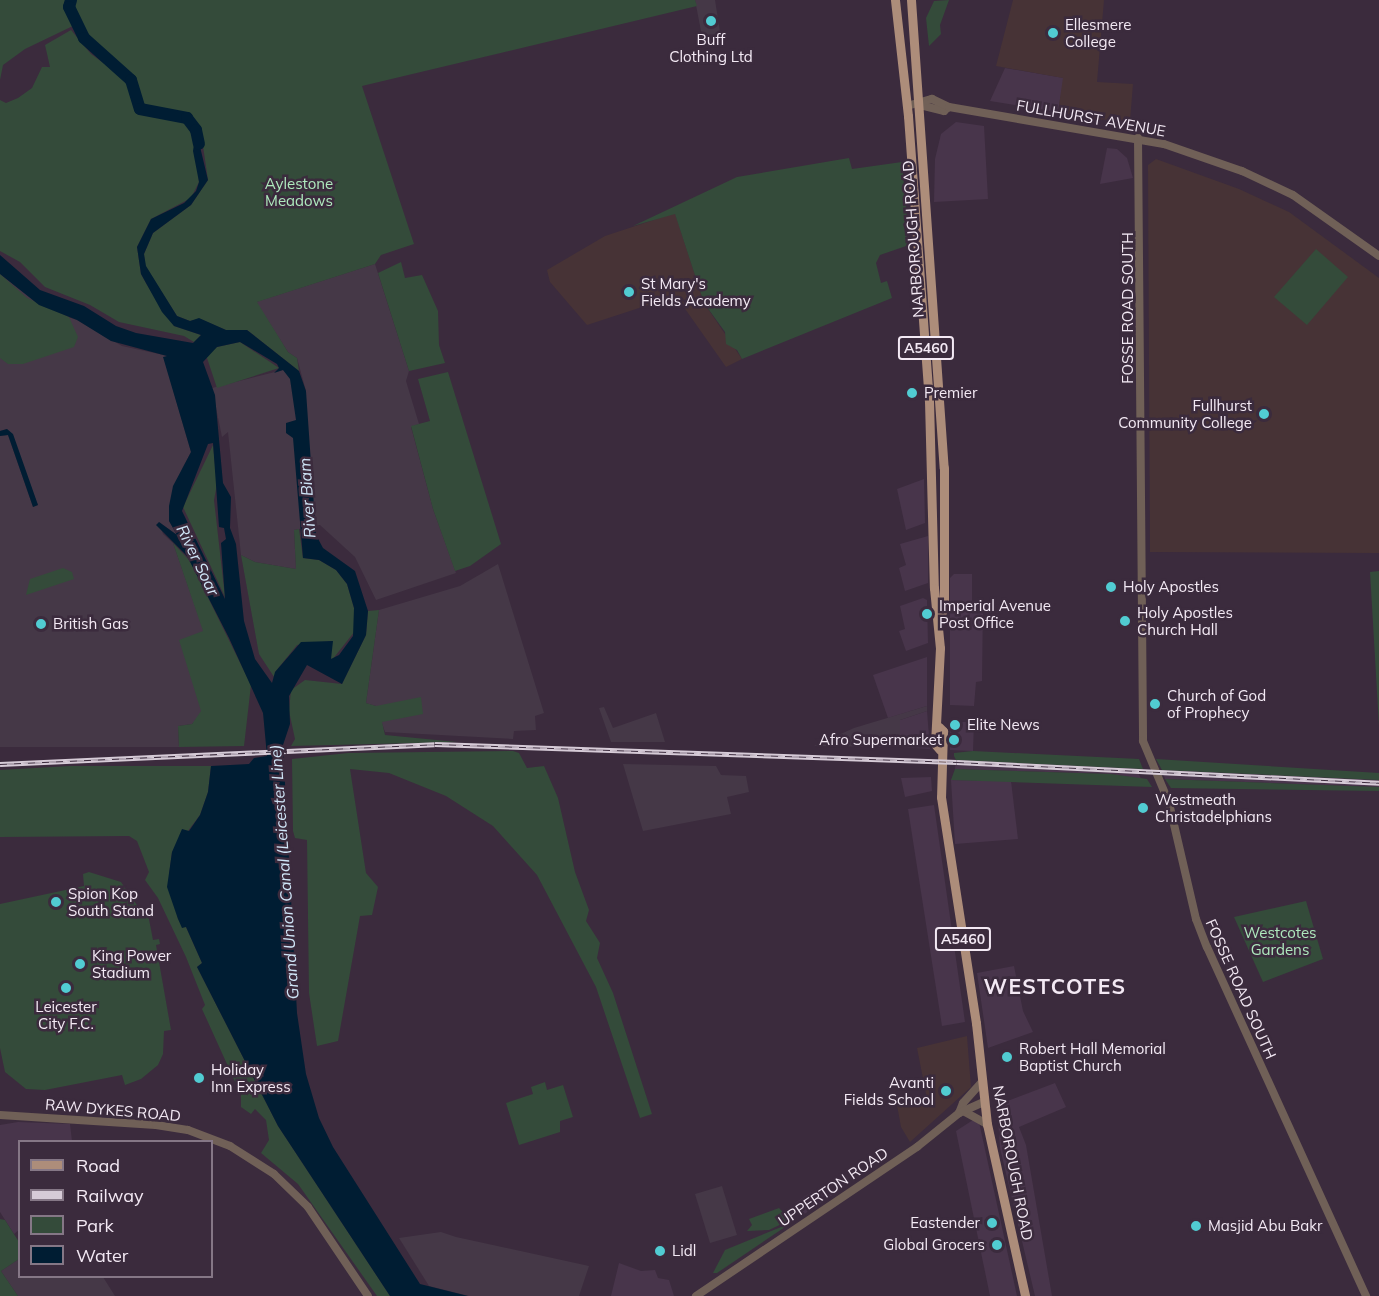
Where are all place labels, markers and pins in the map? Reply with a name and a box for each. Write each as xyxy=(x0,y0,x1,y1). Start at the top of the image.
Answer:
marker: Buff Clothing Ltd xyxy=(704,14,718,28)
place label: Ellesmere College xyxy=(1065,15,1131,50)
marker: Ellesmere College xyxy=(1046,26,1060,40)
place label: Buff Clothing Ltd xyxy=(669,30,753,65)
place label: St Mary's Fields Academy xyxy=(641,274,751,309)
marker: St Mary's Fields Academy xyxy=(622,285,636,299)
place label: Premier xyxy=(924,384,977,402)
marker: Premier xyxy=(905,386,919,400)
place label: Fullhurst Community College xyxy=(1118,396,1252,431)
marker: Fullhurst Community College xyxy=(1257,407,1271,421)
place label: Holy Apostles xyxy=(1123,578,1219,596)
marker: Holy Apostles xyxy=(1104,580,1118,594)
place label: Imperial Avenue Post Office xyxy=(939,596,1051,631)
place label: Holy Apostles Church Hall xyxy=(1137,603,1233,638)
marker: Imperial Avenue Post Office xyxy=(920,607,934,621)
marker: Holy Apostles Church Hall xyxy=(1118,614,1132,628)
place label: British Gas xyxy=(53,615,129,633)
marker: British Gas xyxy=(34,617,48,631)
place label: Church of God of Prophecy xyxy=(1167,686,1266,721)
marker: Church of God of Prophecy xyxy=(1148,697,1162,711)
place label: Elite News xyxy=(967,716,1040,734)
marker: Elite News xyxy=(948,718,962,732)
place label: Afro Supermarket xyxy=(819,731,942,749)
marker: Afro Supermarket xyxy=(947,733,961,747)
place label: Westmeath Christadelphians xyxy=(1155,790,1272,825)
marker: Westmeath Christadelphians xyxy=(1136,801,1150,815)
place label: Spion Kop South Stand xyxy=(68,884,154,919)
marker: Spion Kop South Stand xyxy=(49,895,63,909)
place label: King Power Stadium xyxy=(92,946,171,981)
marker: King Power Stadium xyxy=(73,957,87,971)
marker: Leicester City F.C. xyxy=(59,981,73,995)
place label: Leicester City F.C. xyxy=(35,997,97,1032)
place label: Robert Hall Memorial Baptist Church xyxy=(1019,1039,1166,1074)
marker: Robert Hall Memorial Baptist Church xyxy=(1000,1050,1014,1064)
place label: Holiday Inn Express xyxy=(211,1060,291,1095)
marker: Holiday Inn Express xyxy=(192,1071,206,1085)
place label: Avanti Fields School xyxy=(844,1073,934,1108)
marker: Avanti Fields School xyxy=(939,1084,953,1098)
place label: Eastender xyxy=(910,1214,980,1232)
marker: Eastender xyxy=(985,1216,999,1230)
place label: Masjid Abu Bakr xyxy=(1208,1217,1322,1235)
marker: Masjid Abu Bakr xyxy=(1189,1219,1203,1233)
place label: Global Grocers xyxy=(883,1236,985,1254)
marker: Global Grocers xyxy=(990,1238,1004,1252)
place label: Lidl xyxy=(672,1242,696,1260)
marker: Lidl xyxy=(653,1244,667,1258)

